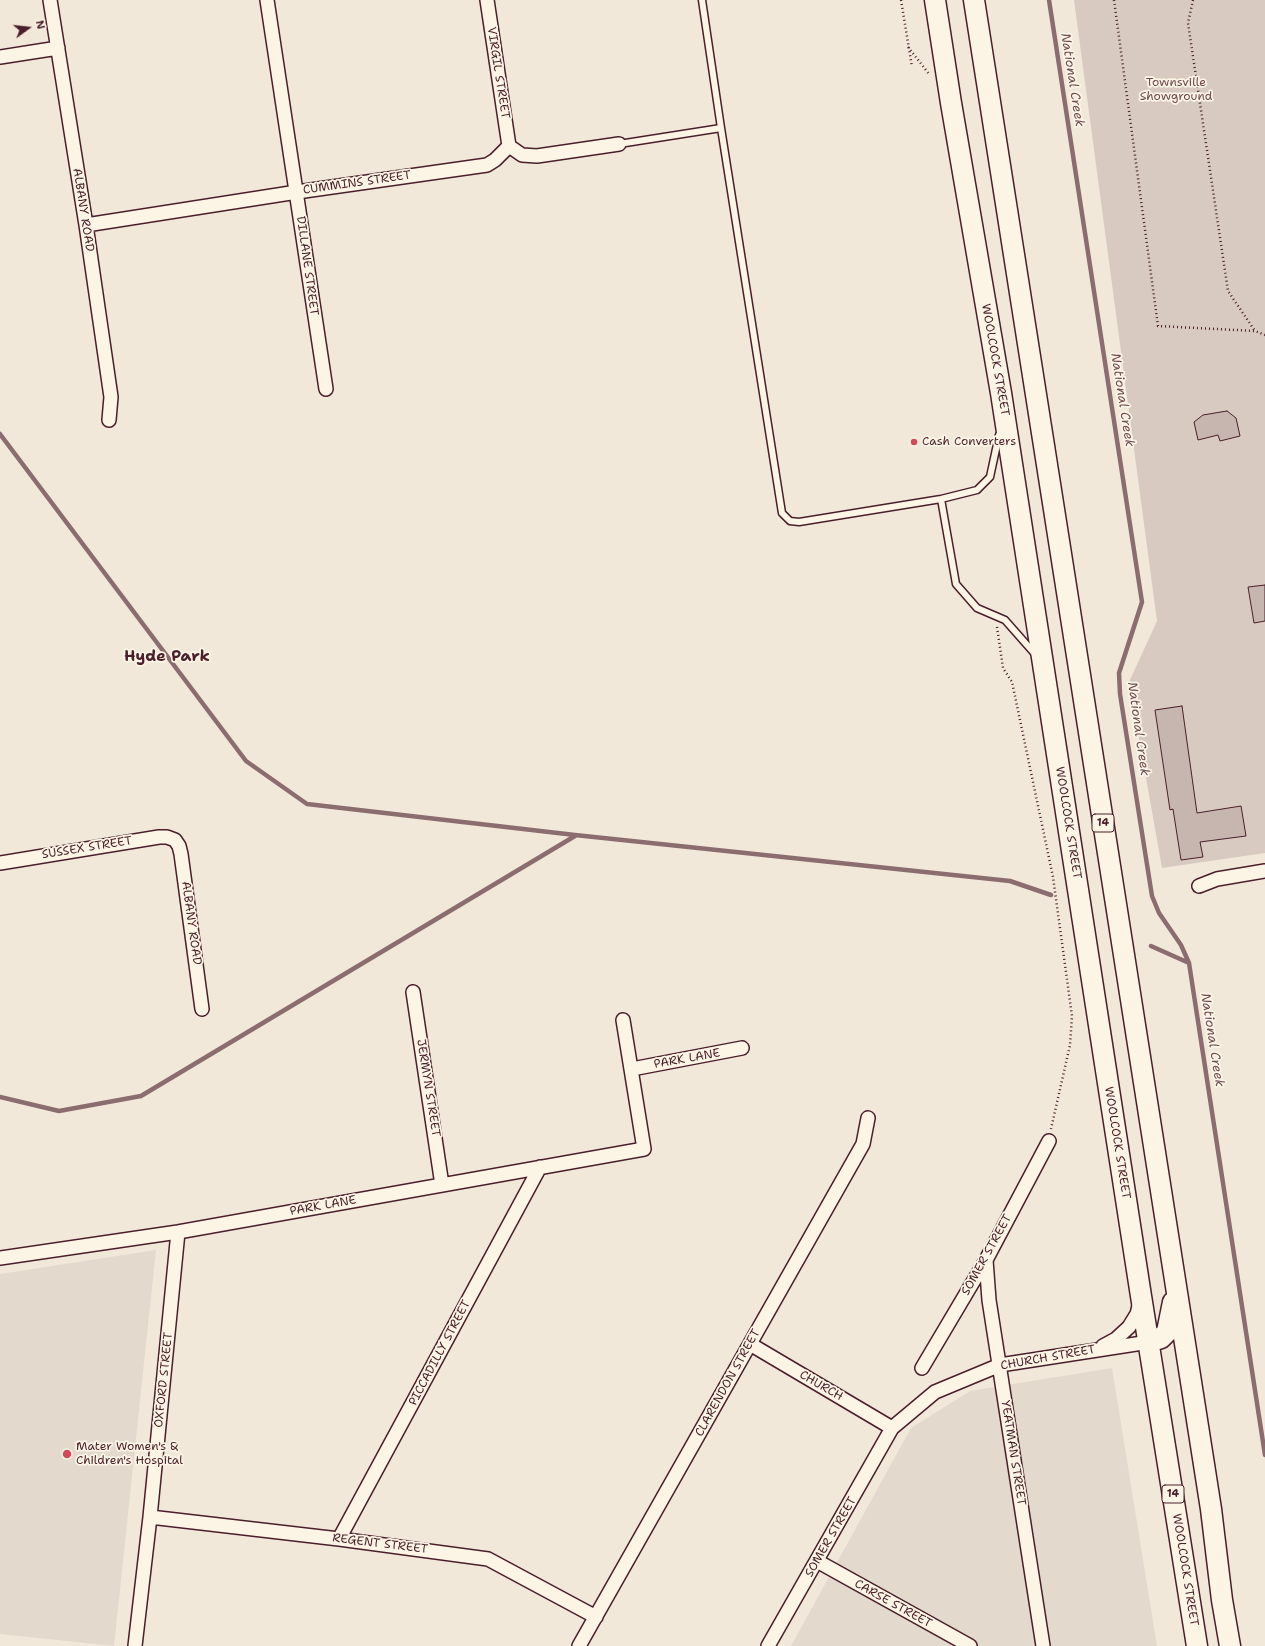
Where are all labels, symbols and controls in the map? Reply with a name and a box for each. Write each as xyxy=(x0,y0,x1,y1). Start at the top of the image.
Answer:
north arrow xyxy=(8,8,48,48)
text: N xyxy=(32,19,48,31)
street label: VIRGIL STREET xyxy=(484,26,512,120)
water label: National Creek xyxy=(1057,32,1087,128)
park label: Townsville Showground xyxy=(1140,76,1212,104)
street label: ALBANY ROAD xyxy=(69,167,97,253)
street label: CUMMINS STREET xyxy=(302,168,412,198)
street label: DILLANE STREET xyxy=(293,215,321,317)
street label: WOOLCOCK STREET xyxy=(978,303,1012,417)
water label: National Creek xyxy=(1107,352,1137,448)
place label: Cash Converters xyxy=(922,435,1016,449)
marker: Cash Converters xyxy=(909,437,919,447)
district label: Hyde Park xyxy=(124,647,210,667)
water label: National Creek xyxy=(1124,681,1152,777)
street label: WOOLCOCK STREET xyxy=(1052,766,1084,880)
road number: 14 xyxy=(1092,814,1114,832)
street label: SUSSEX STREET xyxy=(41,834,133,862)
street label: ALBANY ROAD xyxy=(178,880,204,966)
water label: National Creek xyxy=(1197,992,1227,1088)
street label: JERMYN STREET xyxy=(413,1038,443,1138)
street label: PARK LANE xyxy=(653,1046,721,1072)
street label: WOOLCOCK STREET xyxy=(1101,1086,1133,1200)
street label: PARK LANE xyxy=(289,1193,357,1219)
street label: SOMER STREET xyxy=(959,1212,1015,1298)
street label: PICCADILLY STREET xyxy=(406,1298,474,1408)
street label: CLARENDON STREET xyxy=(692,1327,764,1439)
street label: OXFORD STREET xyxy=(152,1332,176,1428)
street label: CHURCH STREET xyxy=(999,1343,1097,1373)
street label: CHURCH xyxy=(797,1368,845,1404)
street label: YEATMAN STREET xyxy=(998,1399,1028,1507)
place label: Mater Women's & Children's Hospital xyxy=(76,1440,183,1468)
marker: Mater Women's & Children's Hospital xyxy=(61,1448,73,1460)
road number: 14 xyxy=(1162,1485,1184,1503)
street label: SOMER STREET xyxy=(802,1494,860,1580)
street label: WOOLCOCK STREET xyxy=(1169,1513,1201,1627)
street label: REGENT STREET xyxy=(331,1531,429,1557)
street label: CARSE STREET xyxy=(852,1577,934,1631)

